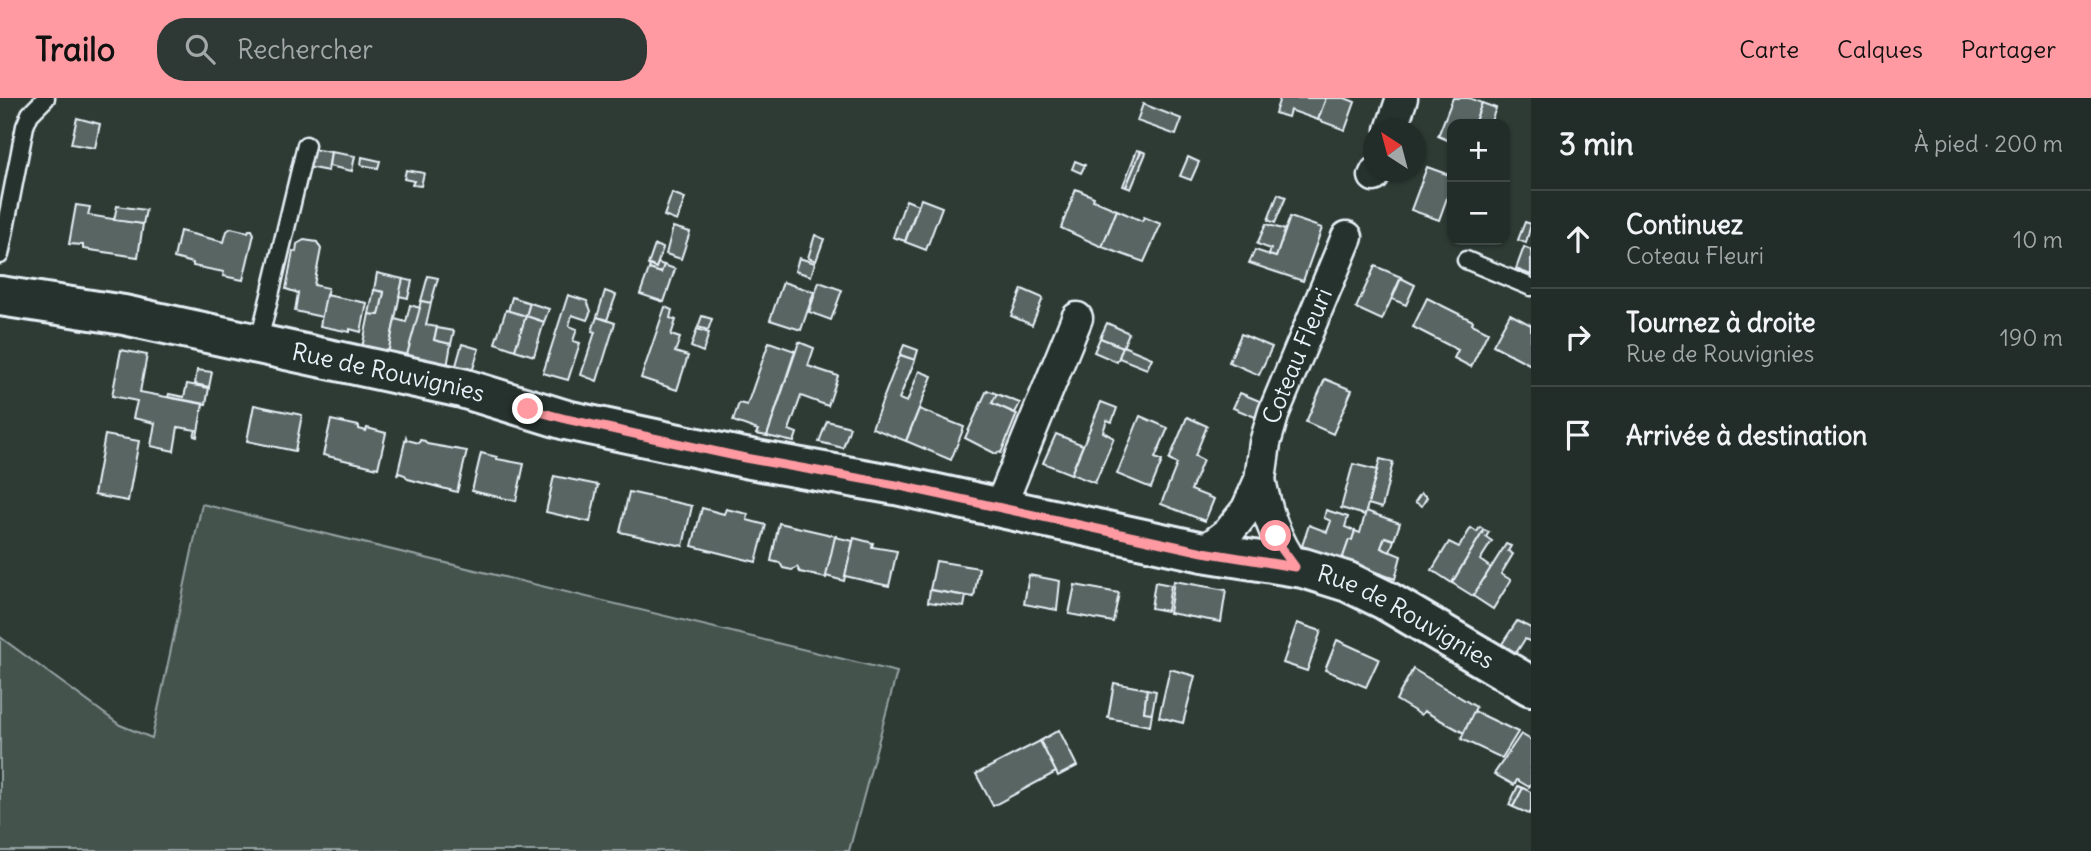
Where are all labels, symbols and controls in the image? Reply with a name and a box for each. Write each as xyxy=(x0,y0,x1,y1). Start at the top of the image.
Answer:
search box xyxy=(157,18,647,81)
text: Trailo xyxy=(35,28,115,70)
icon: search xyxy=(181,30,219,68)
text: Rechercher xyxy=(237,33,373,66)
text: Carte xyxy=(1739,34,1799,64)
text: Calques xyxy=(1837,34,1923,64)
text: Partager xyxy=(1961,34,2056,64)
north arrow xyxy=(1363,119,1426,182)
map controls xyxy=(1447,119,1510,245)
button: + xyxy=(1447,119,1510,182)
text: 3 min xyxy=(1559,125,1634,163)
text: À pied · 200 m xyxy=(1914,129,2063,158)
button: − xyxy=(1447,182,1510,245)
text: Continuez xyxy=(1626,208,1743,241)
icon: ahead xyxy=(1559,220,1597,258)
text: 10 m xyxy=(2013,225,2063,254)
text: Coteau Fleuri xyxy=(1626,241,1764,270)
street label: Coteau Fleuri xyxy=(1255,283,1338,427)
text: Tournez à droite xyxy=(1626,306,1816,339)
icon: right xyxy=(1559,318,1597,356)
text: 190 m xyxy=(2000,323,2063,352)
street label: Rue de Rouvignies xyxy=(289,336,489,408)
text: Rue de Rouvignies xyxy=(1626,339,1814,368)
route end xyxy=(512,393,543,424)
icon: arrive xyxy=(1559,416,1597,454)
text: Arrivée à destination xyxy=(1626,419,1867,452)
route start xyxy=(1260,520,1291,551)
street label: Rue de Rouvignies xyxy=(1314,557,1500,675)

